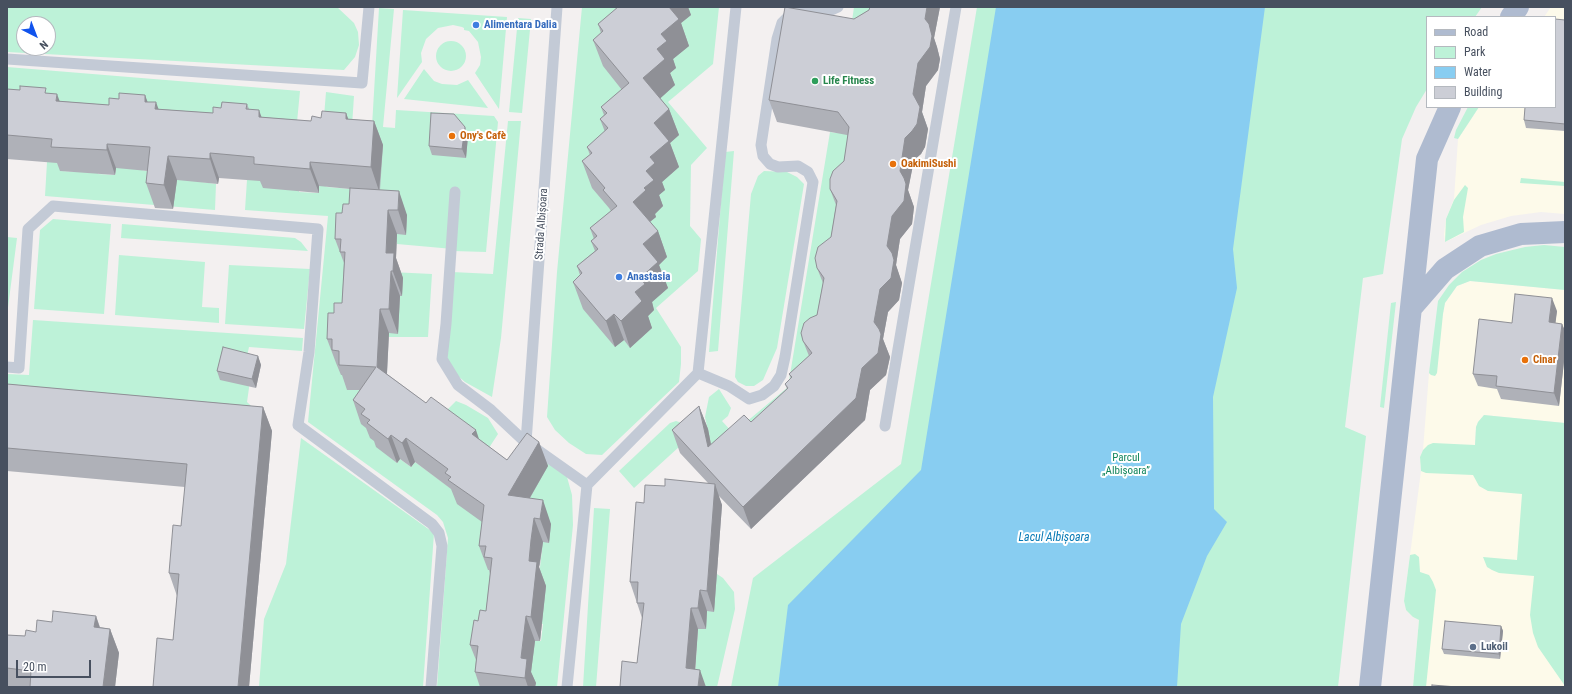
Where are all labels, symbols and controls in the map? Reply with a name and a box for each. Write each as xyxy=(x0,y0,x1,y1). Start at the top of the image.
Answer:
north arrow xyxy=(16,16,56,56)
legend xyxy=(1426,16,1556,108)
place label: Alimentara Dalia xyxy=(484,18,557,32)
marker: Alimentara Dalia xyxy=(471,20,481,30)
text: Road xyxy=(1464,25,1488,39)
text: N xyxy=(37,37,51,52)
text: Park xyxy=(1464,45,1485,59)
text: Water xyxy=(1464,65,1492,79)
place label: Life Fitness xyxy=(823,74,874,88)
marker: Life Fitness xyxy=(810,76,820,86)
text: Building xyxy=(1464,85,1502,99)
place label: Ony's Cafè xyxy=(460,129,506,143)
marker: Ony's Cafè xyxy=(447,131,457,141)
place label: OakimiSushi xyxy=(901,157,956,171)
marker: OakimiSushi xyxy=(888,159,898,169)
street label: Strada Albișoara xyxy=(533,188,551,260)
place label: Anastasia xyxy=(627,270,670,284)
marker: Anastasia xyxy=(614,272,624,282)
place label: Cinar xyxy=(1533,353,1556,367)
marker: Cinar xyxy=(1520,355,1530,365)
park label: Parcul „Albișoara” xyxy=(1102,451,1150,477)
water label: Lacul Albișoara xyxy=(1019,531,1089,545)
place label: Lukoil xyxy=(1481,640,1508,654)
marker: Lukoil xyxy=(1468,642,1478,652)
scale bar xyxy=(18,652,93,678)
text: 20 m xyxy=(23,660,47,674)

